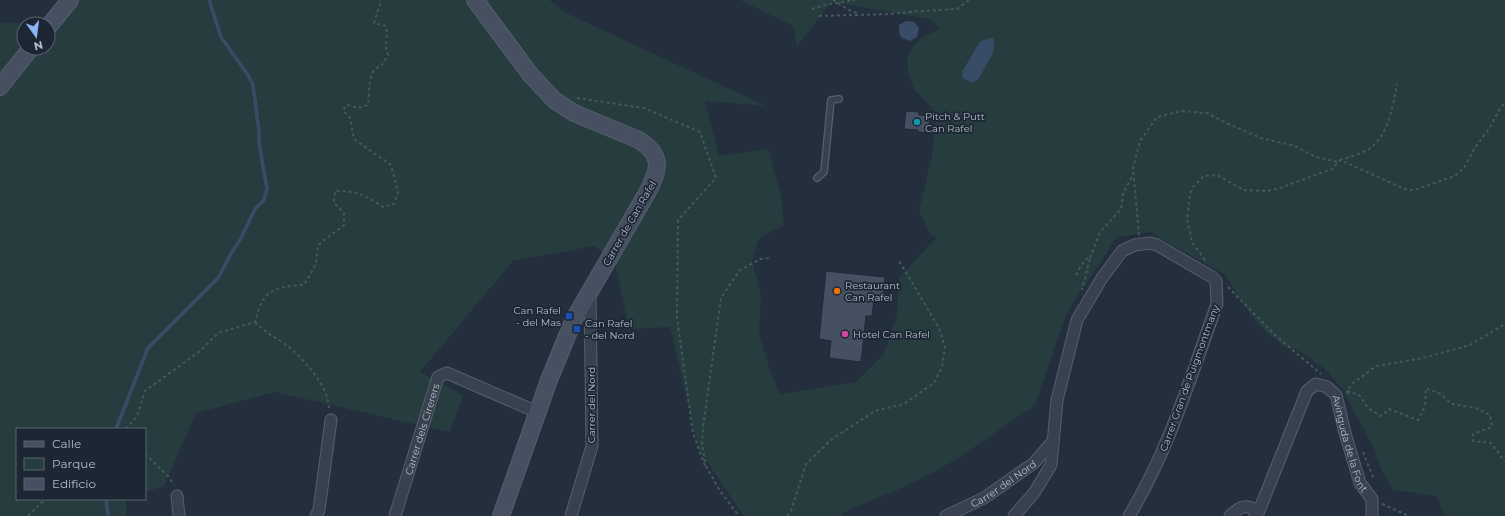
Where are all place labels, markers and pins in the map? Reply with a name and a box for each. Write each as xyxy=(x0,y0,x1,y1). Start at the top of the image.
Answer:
place label: Pitch & Putt Can Rafel xyxy=(925,110,985,135)
marker: Pitch & Putt Can Rafel xyxy=(912,117,922,127)
place label: Restaurant Can Rafel xyxy=(845,279,900,304)
marker: Restaurant Can Rafel xyxy=(832,286,842,296)
place label: Can Rafel - del Mas xyxy=(514,304,561,329)
marker: Can Rafel - del Mas xyxy=(564,311,574,321)
place label: Can Rafel - del Nord xyxy=(585,317,635,342)
marker: Can Rafel - del Nord xyxy=(572,324,582,334)
place label: Hotel Can Rafel xyxy=(853,328,930,341)
marker: Hotel Can Rafel xyxy=(840,329,850,339)

